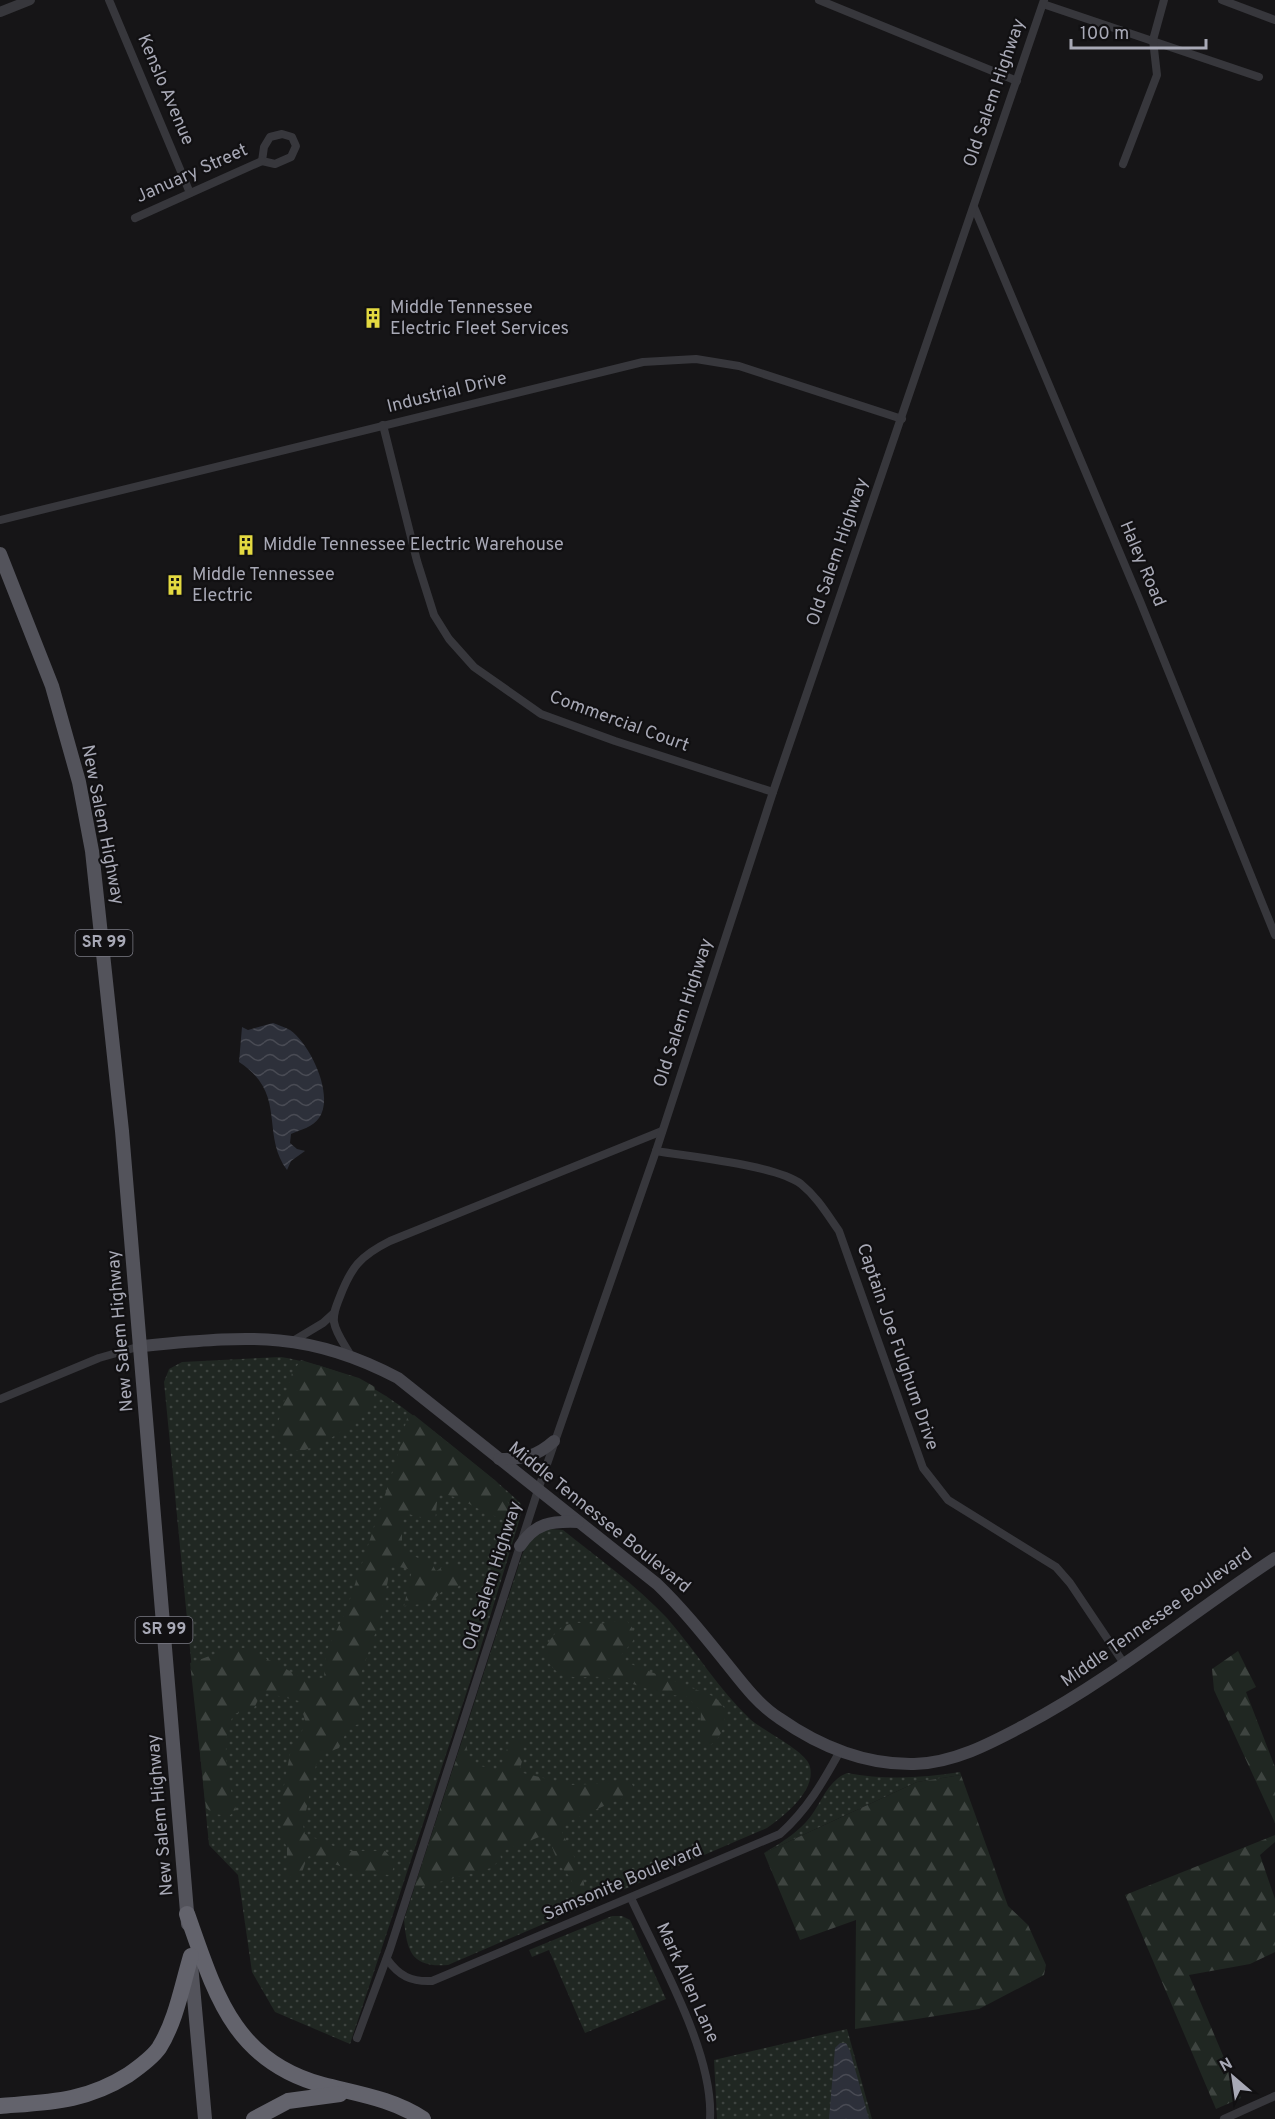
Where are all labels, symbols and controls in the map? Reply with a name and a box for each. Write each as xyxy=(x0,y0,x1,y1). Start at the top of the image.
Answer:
scale bar xyxy=(1071,12,1206,50)
street label: Old Salem Highway xyxy=(959,16,1031,170)
text: 100 m xyxy=(1080,23,1129,46)
street label: Kenslo Avenue xyxy=(131,31,199,149)
street label: January Street xyxy=(132,139,252,209)
place label: Middle Tennessee Electric Fleet Services xyxy=(390,297,569,341)
building icon: Middle Tennessee Electric Fleet Services xyxy=(361,306,385,330)
street label: Industrial Drive xyxy=(385,367,509,419)
street label: Old Salem Highway xyxy=(802,475,874,629)
street label: Haley Road xyxy=(1114,518,1170,610)
building icon: Middle Tennessee Electric Warehouse xyxy=(234,533,258,557)
place label: Middle Tennessee Electric Warehouse xyxy=(263,534,564,557)
place label: Middle Tennessee Electric xyxy=(192,564,335,608)
building icon: Middle Tennessee Electric xyxy=(163,573,187,597)
street label: Commercial Court xyxy=(546,686,692,758)
street label: New Salem Highway xyxy=(75,743,129,907)
road number: SR 99 xyxy=(76,930,132,956)
street label: Old Salem Highway xyxy=(649,936,719,1090)
street label: Captain Joe Fulghum Drive xyxy=(851,1240,943,1454)
street label: New Salem Highway xyxy=(102,1249,140,1413)
street label: Middle Tennessee Boulevard xyxy=(503,1437,695,1599)
street label: Old Salem Highway xyxy=(458,1499,528,1653)
street label: Middle Tennessee Boulevard xyxy=(1057,1543,1257,1693)
road number: SR 99 xyxy=(136,1617,192,1643)
street label: New Salem Highway xyxy=(142,1733,180,1897)
street label: Samsonite Boulevard xyxy=(540,1839,706,1927)
street label: Mark Allen Lane xyxy=(650,1919,724,2047)
north arrow xyxy=(1203,2047,1263,2107)
text: N xyxy=(1217,2054,1237,2077)

